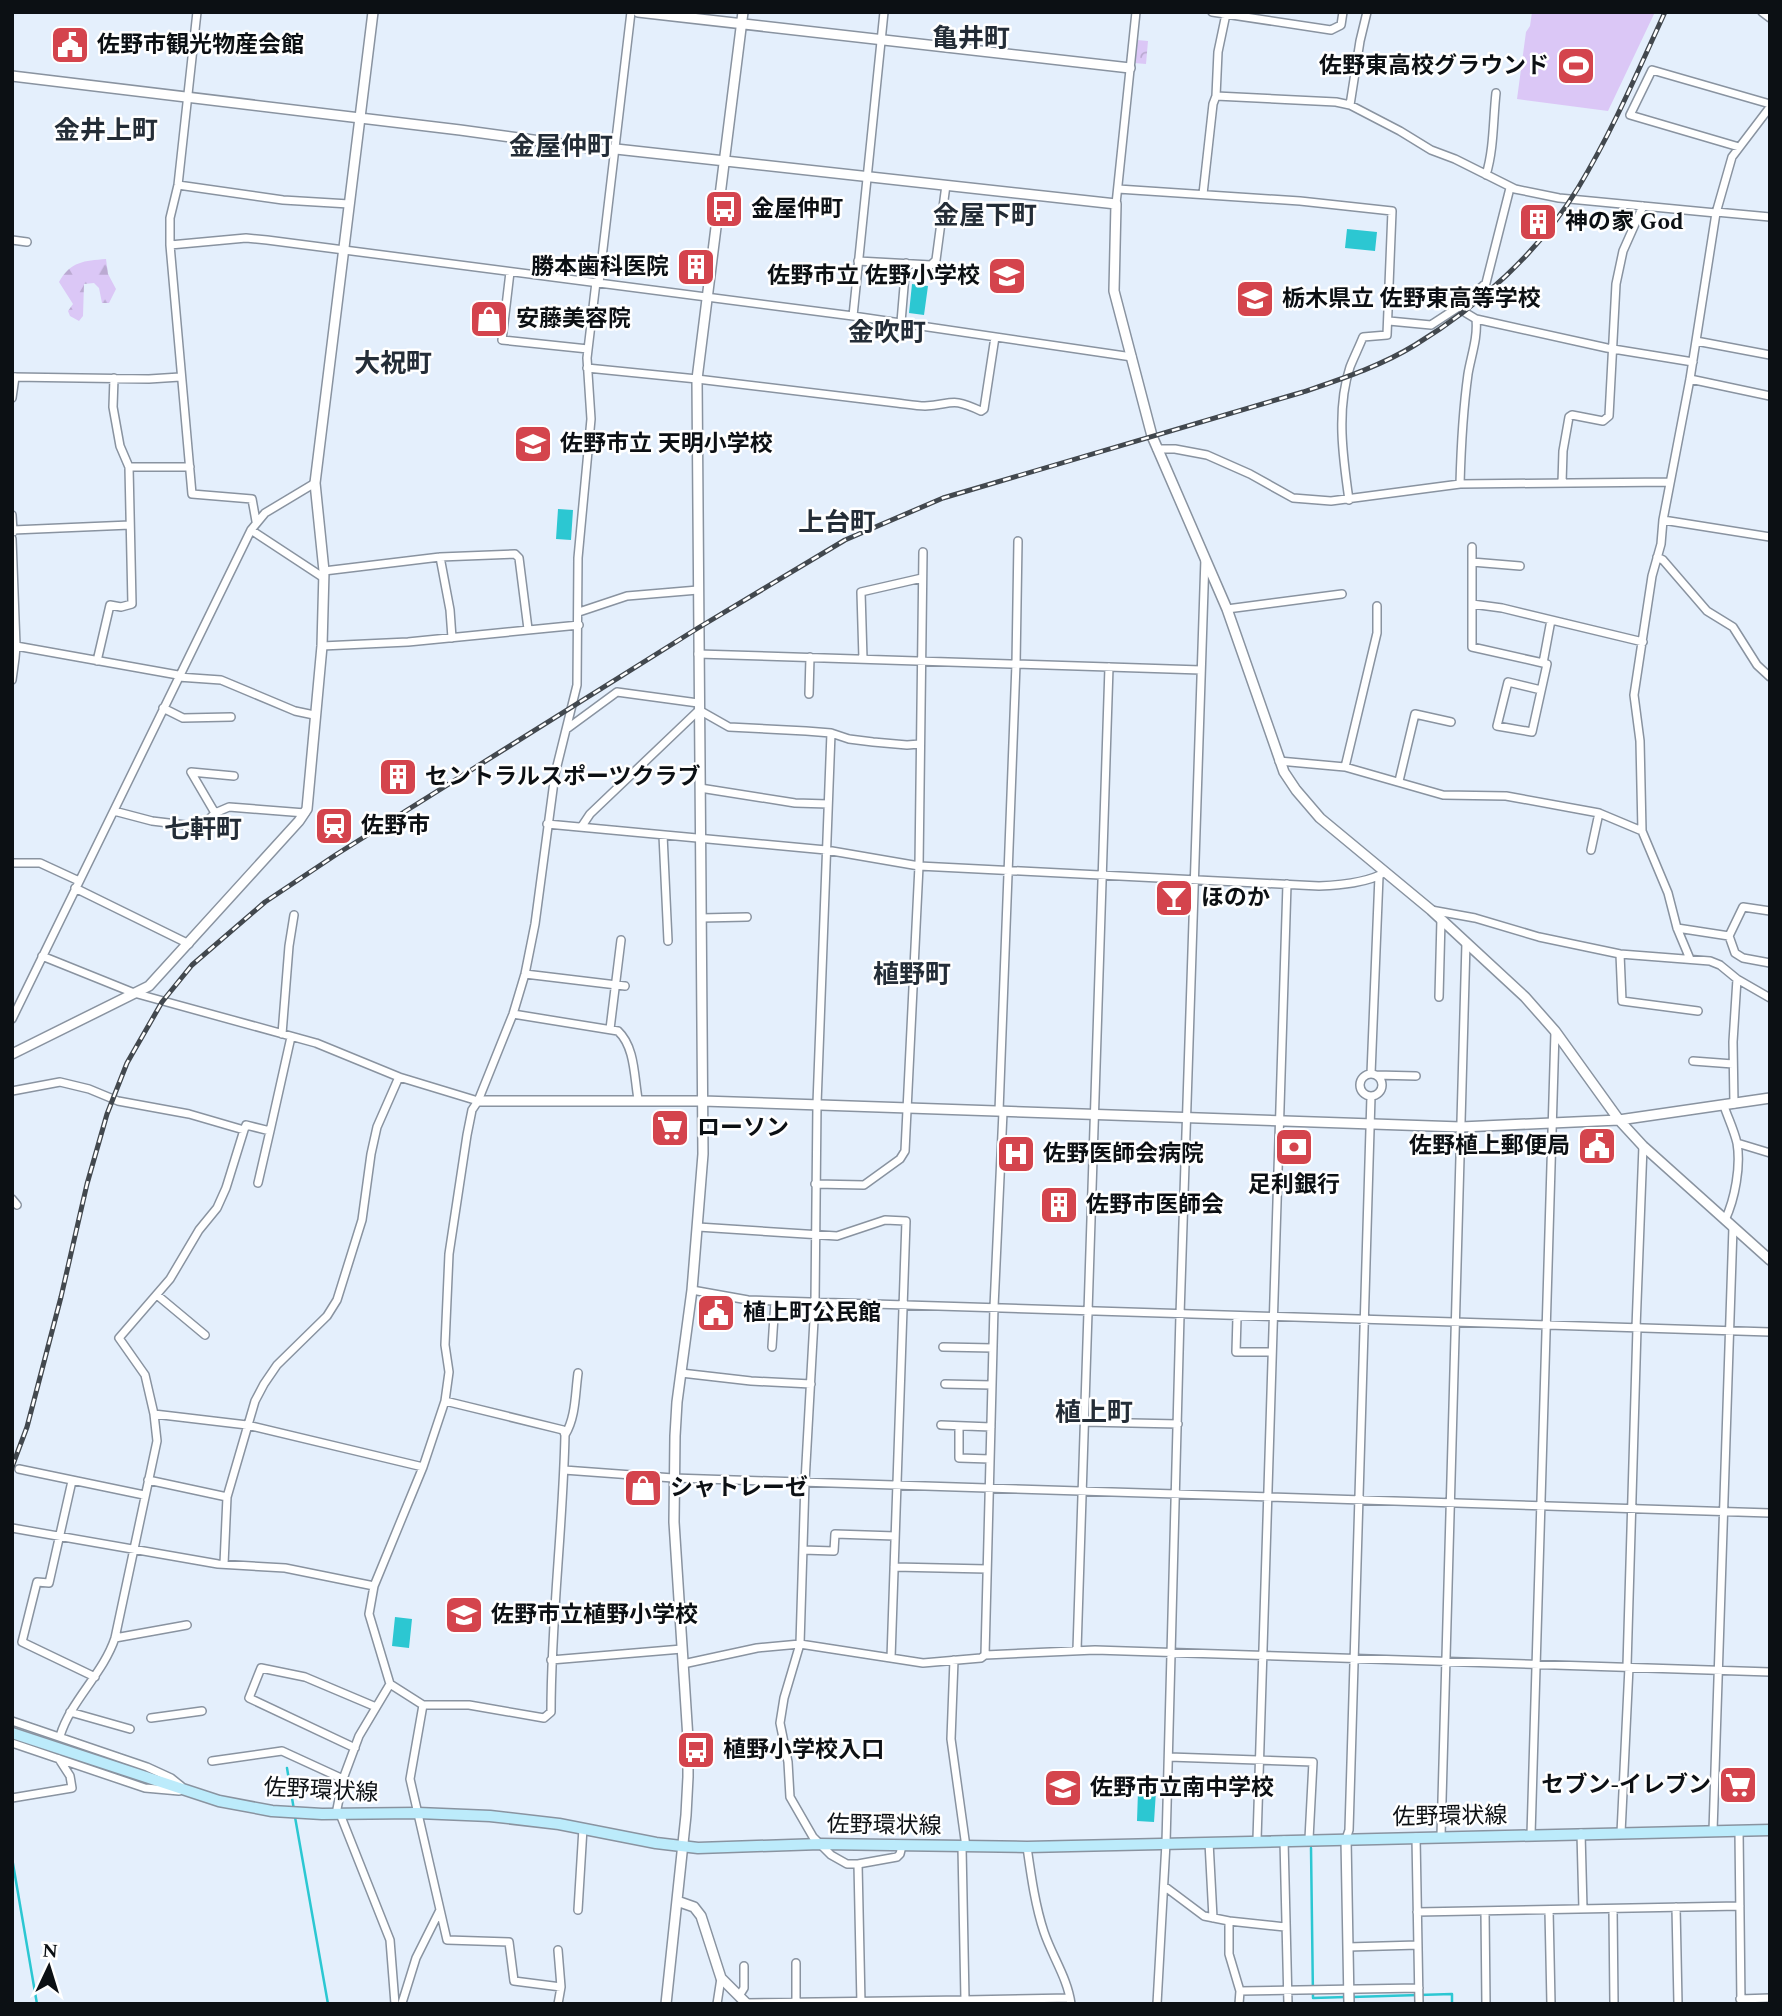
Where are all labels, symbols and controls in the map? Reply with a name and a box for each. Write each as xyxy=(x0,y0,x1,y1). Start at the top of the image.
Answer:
district label: 亀井町 xyxy=(932,19,1010,59)
public building icon: 佐野市観光物産会館 xyxy=(49,24,91,66)
place label: 佐野市観光物産会館 xyxy=(97,28,304,63)
sports icon: 佐野東高校グラウンド xyxy=(1555,45,1597,87)
place label: 佐野東高校グラウンド xyxy=(1319,49,1549,84)
district label: 金井上町 xyxy=(54,111,158,151)
district label: 金屋仲町 xyxy=(509,127,613,167)
bus stop icon: 金屋仲町 xyxy=(703,188,745,230)
place label: 金屋仲町 xyxy=(751,192,843,227)
district label: 金屋下町 xyxy=(933,196,1037,236)
building icon: 神の家 God xyxy=(1517,201,1559,243)
place label: 神の家 God xyxy=(1565,205,1684,240)
building icon: 勝本歯科医院 xyxy=(675,246,717,288)
place label: 勝本歯科医院 xyxy=(531,250,669,285)
school or university icon: 佐野市立 佐野小学校 xyxy=(986,255,1028,297)
place label: 佐野市立 佐野小学校 xyxy=(767,259,980,294)
school or university icon: 栃木県立 佐野東高等学校 xyxy=(1234,278,1276,320)
place label: 栃木県立 佐野東高等学校 xyxy=(1282,282,1541,317)
shop icon: 安藤美容院 xyxy=(468,298,510,340)
place label: 安藤美容院 xyxy=(516,302,631,337)
district label: 金吹町 xyxy=(848,313,926,353)
district label: 大祝町 xyxy=(354,344,432,384)
school or university icon: 佐野市立 天明小学校 xyxy=(512,423,554,465)
place label: 佐野市立 天明小学校 xyxy=(560,427,773,462)
district label: 上台町 xyxy=(798,503,876,543)
building icon: セントラルスポーツクラブ xyxy=(377,756,419,798)
place label: セントラルスポーツクラブ xyxy=(425,760,701,795)
station icon: 佐野市 xyxy=(313,805,355,847)
place label: 佐野市 xyxy=(361,809,430,844)
district label: 七軒町 xyxy=(164,810,242,850)
bar icon: ほのか xyxy=(1153,877,1195,919)
place label: ほのか xyxy=(1201,881,1270,916)
district label: 植野町 xyxy=(873,955,951,995)
supermarket icon: ローソン xyxy=(649,1107,691,1149)
place label: ローソン xyxy=(697,1111,789,1146)
public building icon: 佐野植上郵便局 xyxy=(1576,1125,1618,1167)
bank icon: 足利銀行 xyxy=(1273,1126,1315,1168)
place label: 佐野植上郵便局 xyxy=(1409,1129,1570,1164)
hospital icon: 佐野医師会病院 xyxy=(995,1133,1037,1175)
place label: 佐野医師会病院 xyxy=(1043,1137,1204,1172)
place label: 足利銀行 xyxy=(1248,1168,1340,1203)
building icon: 佐野市医師会 xyxy=(1038,1184,1080,1226)
place label: 佐野市医師会 xyxy=(1086,1188,1224,1223)
public building icon: 植上町公民館 xyxy=(695,1292,737,1334)
place label: 植上町公民館 xyxy=(743,1296,881,1331)
district label: 植上町 xyxy=(1055,1393,1133,1433)
shop icon: シャトレーゼ xyxy=(622,1467,664,1509)
place label: シャトレーゼ xyxy=(670,1471,808,1506)
school or university icon: 佐野市立植野小学校 xyxy=(443,1594,485,1636)
place label: 佐野市立植野小学校 xyxy=(491,1598,698,1633)
bus stop icon: 植野小学校入口 xyxy=(675,1729,717,1771)
place label: 植野小学校入口 xyxy=(723,1733,884,1768)
supermarket icon: セブン-イレブン xyxy=(1717,1764,1759,1806)
school or university icon: 佐野市立南中学校 xyxy=(1042,1767,1084,1809)
place label: セブン-イレブン xyxy=(1542,1768,1711,1803)
street label: 佐野環状線 xyxy=(263,1771,379,1811)
place label: 佐野市立南中学校 xyxy=(1090,1771,1274,1806)
street label: 佐野環状線 xyxy=(1392,1798,1508,1836)
street label: 佐野環状線 xyxy=(826,1807,942,1845)
north arrow xyxy=(14,1932,84,2002)
text: N xyxy=(41,1937,59,1967)

